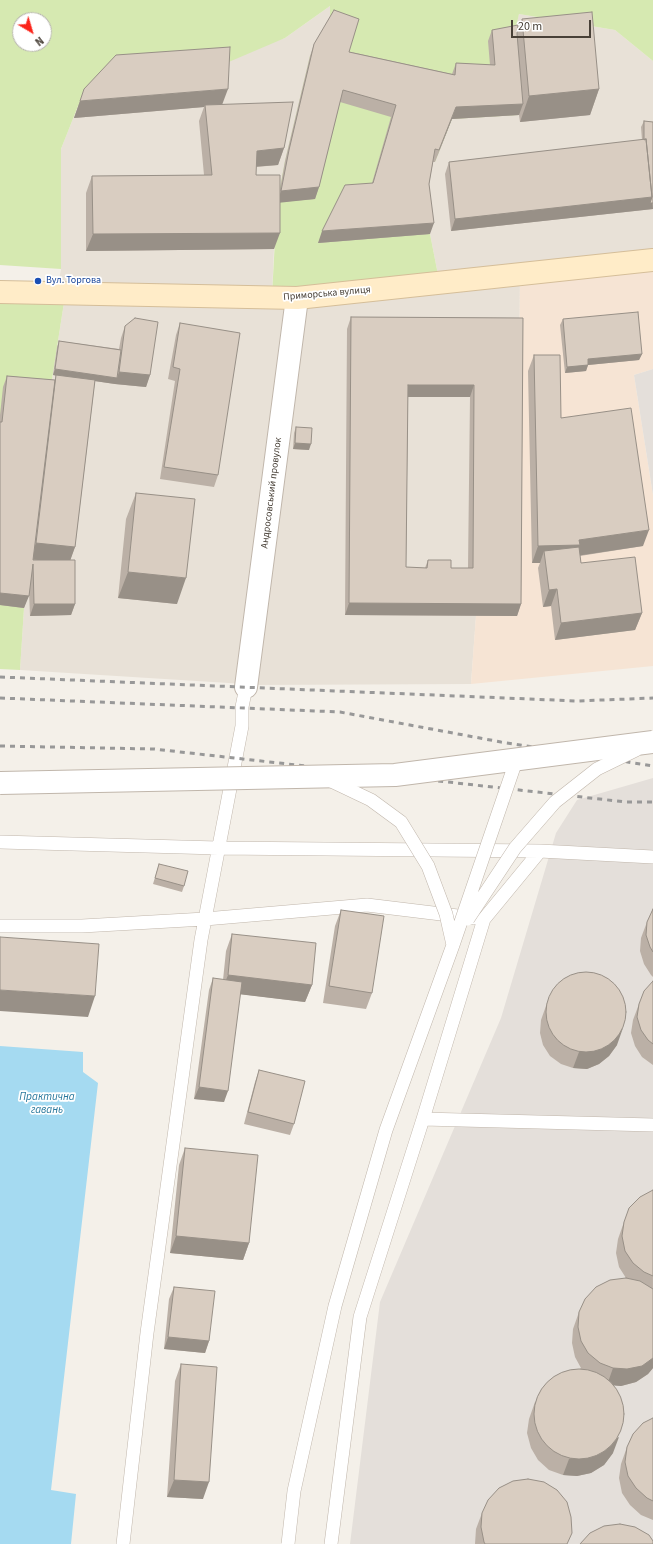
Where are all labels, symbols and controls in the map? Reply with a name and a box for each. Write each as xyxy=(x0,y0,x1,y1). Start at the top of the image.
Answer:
north arrow xyxy=(12,12,52,52)
scale bar xyxy=(513,12,593,38)
text: 20 m xyxy=(518,18,542,35)
text: N xyxy=(32,33,47,49)
place label: Вул. Торгова xyxy=(46,275,101,287)
marker: Вул. Торгова xyxy=(33,276,43,286)
street label: Приморська вулиця xyxy=(283,284,371,304)
street label: Андросовський провулок xyxy=(259,437,285,549)
water label: Практична гавань xyxy=(19,1091,75,1117)

